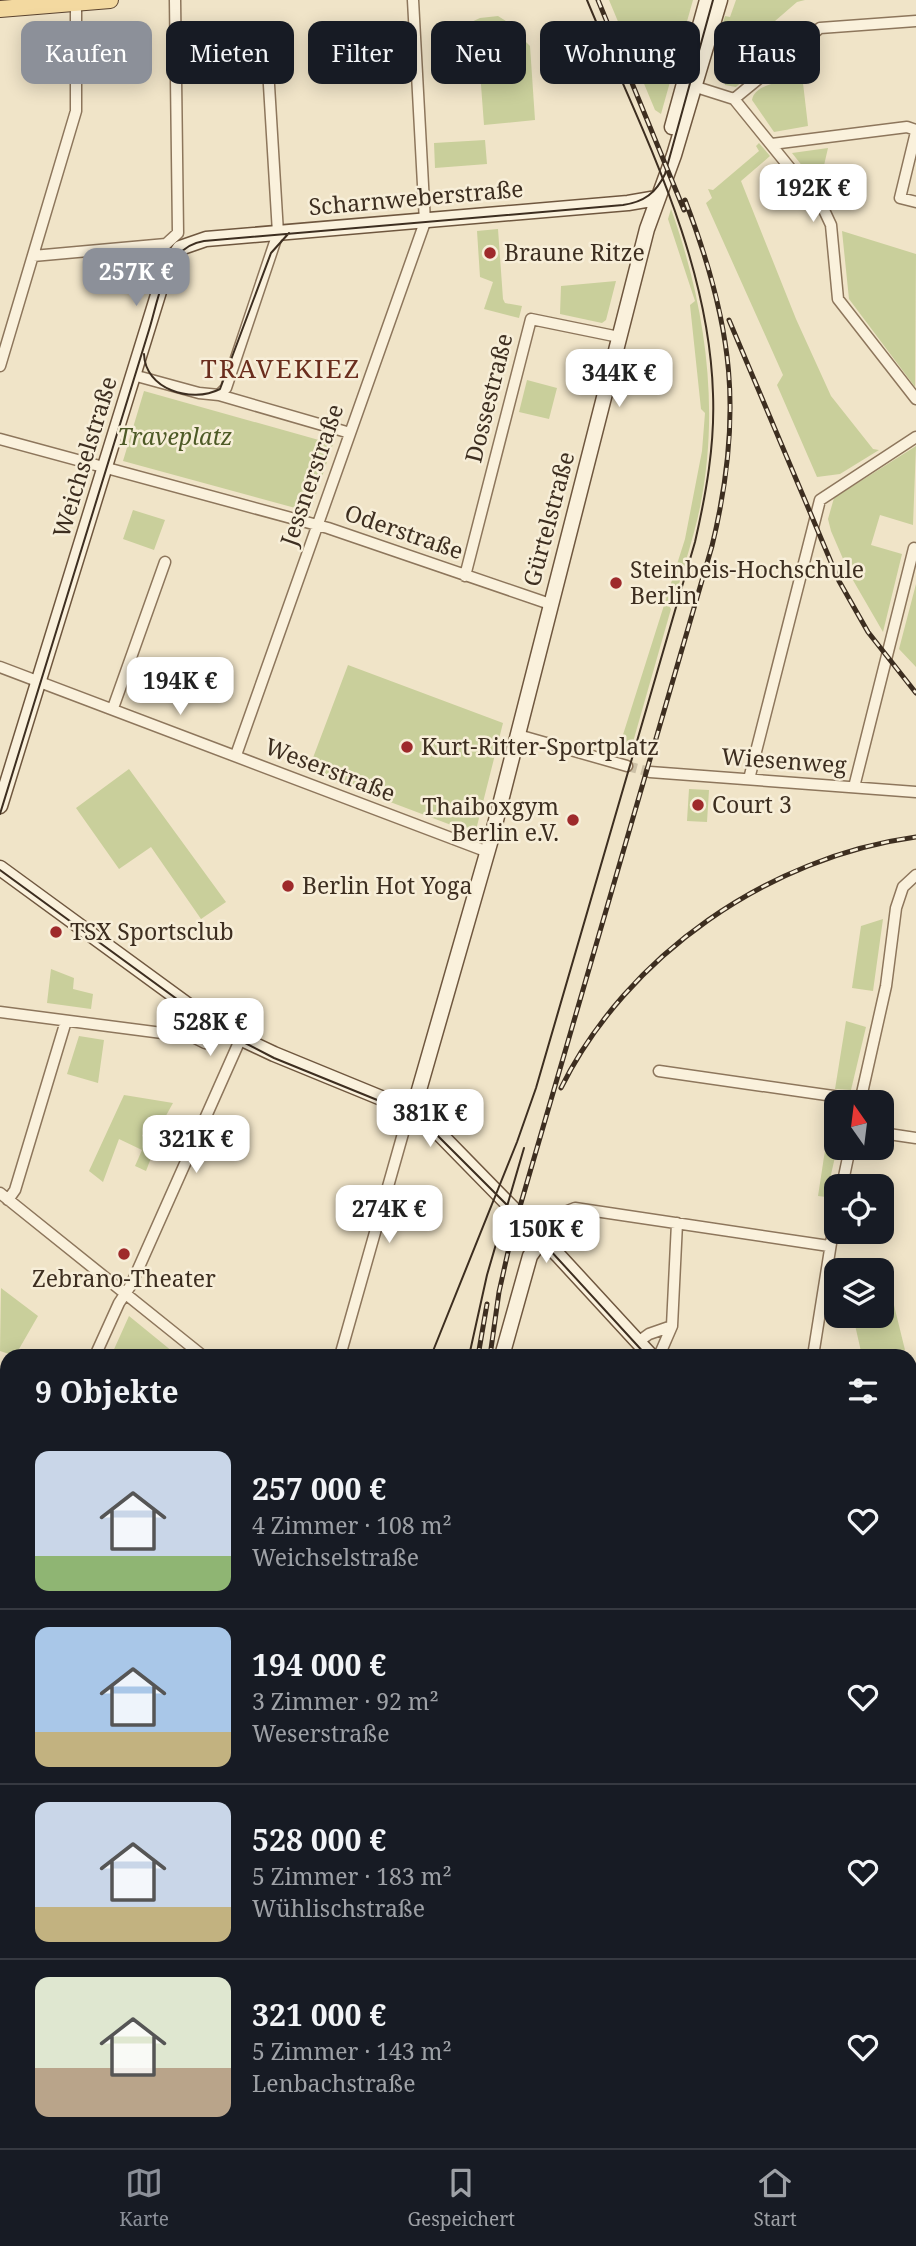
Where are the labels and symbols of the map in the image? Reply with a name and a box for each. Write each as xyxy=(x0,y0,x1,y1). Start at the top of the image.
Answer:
pin: 192K € xyxy=(756,164,870,224)
street label: Scharnweberstraße xyxy=(307,172,525,222)
place label: Braune Ritze xyxy=(504,236,645,268)
marker: Braune Ritze xyxy=(482,245,498,261)
pin: 257K € xyxy=(79,248,193,308)
street label: Dossestraße xyxy=(457,330,520,466)
district label: TRAVEKIEZ xyxy=(201,350,361,386)
pin: 344K € xyxy=(562,350,676,409)
street label: Weichselstraße xyxy=(44,372,124,541)
street label: Jessnerstraße xyxy=(271,399,350,551)
park label: Traveplatz xyxy=(117,420,233,452)
street label: Gürtelstraße xyxy=(515,448,581,590)
street label: Oderstraße xyxy=(341,496,468,566)
place label: Steinbeis-Hochschule Berlin xyxy=(630,553,864,611)
marker: Steinbeis-Hochschule Berlin xyxy=(608,575,624,591)
pin: 194K € xyxy=(123,658,237,717)
street label: Weserstraße xyxy=(260,729,400,809)
place label: Kurt-Ritter-Sportplatz xyxy=(421,730,659,762)
marker: Kurt-Ritter-Sportplatz xyxy=(399,739,415,755)
street label: Wiesenweg xyxy=(720,740,849,780)
place label: Court 3 xyxy=(712,788,792,820)
place label: Thaiboxgym Berlin e.V. xyxy=(422,790,559,848)
marker: Court 3 xyxy=(690,797,706,813)
marker: Thaiboxgym Berlin e.V. xyxy=(565,812,581,828)
place label: Berlin Hot Yoga xyxy=(302,869,472,901)
marker: Berlin Hot Yoga xyxy=(280,878,296,894)
place label: TSX Sportsclub xyxy=(70,915,234,947)
marker: TSX Sportsclub xyxy=(48,924,64,940)
pin: 528K € xyxy=(153,998,267,1058)
pin: 381K € xyxy=(373,1090,487,1149)
north arrow xyxy=(824,1090,894,1160)
pin: 321K € xyxy=(139,1116,253,1175)
pin: 274K € xyxy=(332,1186,446,1245)
pin: 150K € xyxy=(489,1206,603,1265)
marker: Zebrano-Theater xyxy=(116,1246,132,1262)
place label: Zebrano-Theater xyxy=(32,1262,216,1294)

